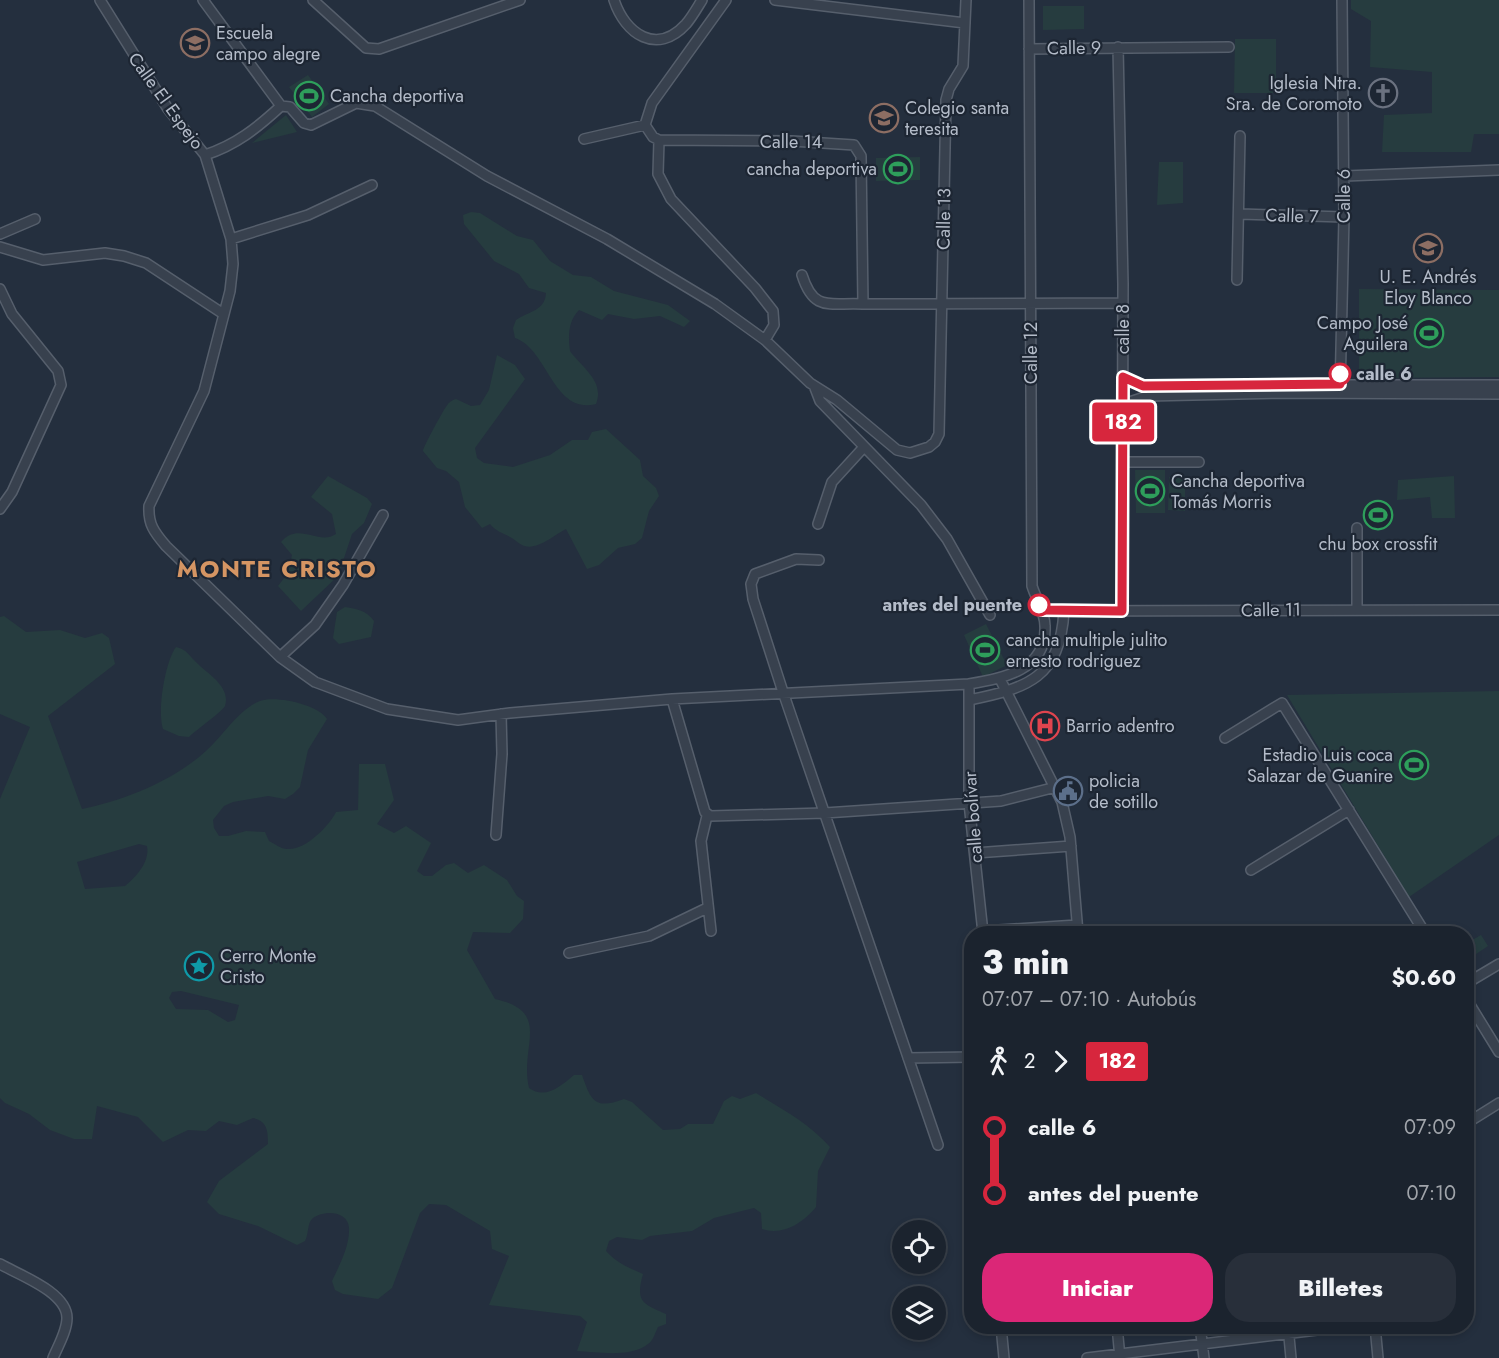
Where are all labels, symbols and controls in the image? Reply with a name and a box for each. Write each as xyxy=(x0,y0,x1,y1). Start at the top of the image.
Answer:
place label: Escuela campo alegre xyxy=(216,20,320,67)
school or university icon: Escuela campo alegre xyxy=(179,27,211,59)
street label: Calle 9 xyxy=(1047,35,1101,61)
street label: Calle El Espejo xyxy=(122,47,210,155)
place label: Iglesia Ntra. Sra. de Coromoto xyxy=(1226,70,1362,117)
church icon: Iglesia Ntra. Sra. de Coromoto xyxy=(1367,77,1399,109)
sports icon: Cancha deportiva xyxy=(293,80,325,112)
place label: Cancha deportiva xyxy=(330,83,464,109)
place label: Colegio santa teresita xyxy=(905,95,1009,142)
school or university icon: Colegio santa teresita xyxy=(868,102,900,134)
street label: Calle 14 xyxy=(760,129,822,155)
sports icon: cancha deportiva xyxy=(882,153,914,185)
place label: cancha deportiva xyxy=(747,156,877,182)
street label: Calle 6 xyxy=(1331,169,1357,223)
street label: Calle 13 xyxy=(930,188,958,250)
street label: Calle 7 xyxy=(1265,202,1320,230)
school or university icon: U. E. Andrés Eloy Blanco xyxy=(1412,232,1444,264)
place label: U. E. Andrés Eloy Blanco xyxy=(1380,264,1476,311)
street label: calle 8 xyxy=(1110,304,1136,354)
place label: Campo José Aguilera xyxy=(1317,310,1408,357)
sports icon: Campo José Aguilera xyxy=(1413,317,1445,349)
street label: Calle 12 xyxy=(1018,322,1044,384)
place label: calle 6 xyxy=(1356,361,1412,387)
marker: calle 6 xyxy=(1329,363,1351,385)
line badge: 182 xyxy=(1088,402,1158,442)
text: 182 xyxy=(1104,407,1142,437)
place label: Cancha deportiva Tomás Morris xyxy=(1171,468,1305,515)
sports icon: Cancha deportiva Tomás Morris xyxy=(1134,475,1166,507)
sports icon: chu box crossfit xyxy=(1362,499,1394,531)
place label: chu box crossfit xyxy=(1319,531,1438,557)
district label: MONTE CRISTO xyxy=(177,551,377,586)
place label: antes del puente xyxy=(882,592,1022,618)
marker: antes del puente xyxy=(1028,594,1050,616)
street label: Calle 11 xyxy=(1241,596,1301,624)
place label: cancha multiple julito ernesto rodriguez xyxy=(1006,627,1168,674)
sports icon: cancha multiple julito ernesto rodriguez xyxy=(969,634,1001,666)
hospital icon: Barrio adentro xyxy=(1029,710,1061,742)
place label: Barrio adentro xyxy=(1066,713,1175,739)
place label: Estadio Luis coca Salazar de Guanire xyxy=(1247,742,1393,789)
sports icon: Estadio Luis coca Salazar de Guanire xyxy=(1398,749,1430,781)
place label: policia de sotillo xyxy=(1089,768,1158,815)
street label: calle bolívar xyxy=(957,769,989,864)
public building icon: policia de sotillo xyxy=(1052,775,1084,807)
text: 3 min xyxy=(982,939,1069,986)
place label: Cerro Monte Cristo xyxy=(220,943,316,990)
place icon: Cerro Monte Cristo xyxy=(183,950,215,982)
text: $0.60 xyxy=(1391,961,1456,993)
text: 07:07 – 07:10 · Autobús xyxy=(982,985,1196,1014)
icon: walk xyxy=(982,1045,1015,1078)
icon: forward xyxy=(1044,1045,1077,1078)
text: 182 xyxy=(1098,1046,1136,1076)
text: 2 xyxy=(1024,1047,1035,1076)
text: calle 6 xyxy=(1028,1111,1097,1143)
text: 07:09 xyxy=(1404,1113,1456,1142)
text: antes del puente xyxy=(1028,1177,1199,1209)
text: 07:10 xyxy=(1407,1179,1456,1208)
map controls xyxy=(892,1220,946,1340)
button: locate xyxy=(892,1220,946,1274)
button: Iniciar xyxy=(982,1253,1213,1322)
button: Billetes xyxy=(1225,1253,1456,1322)
button: layers xyxy=(892,1286,946,1340)

